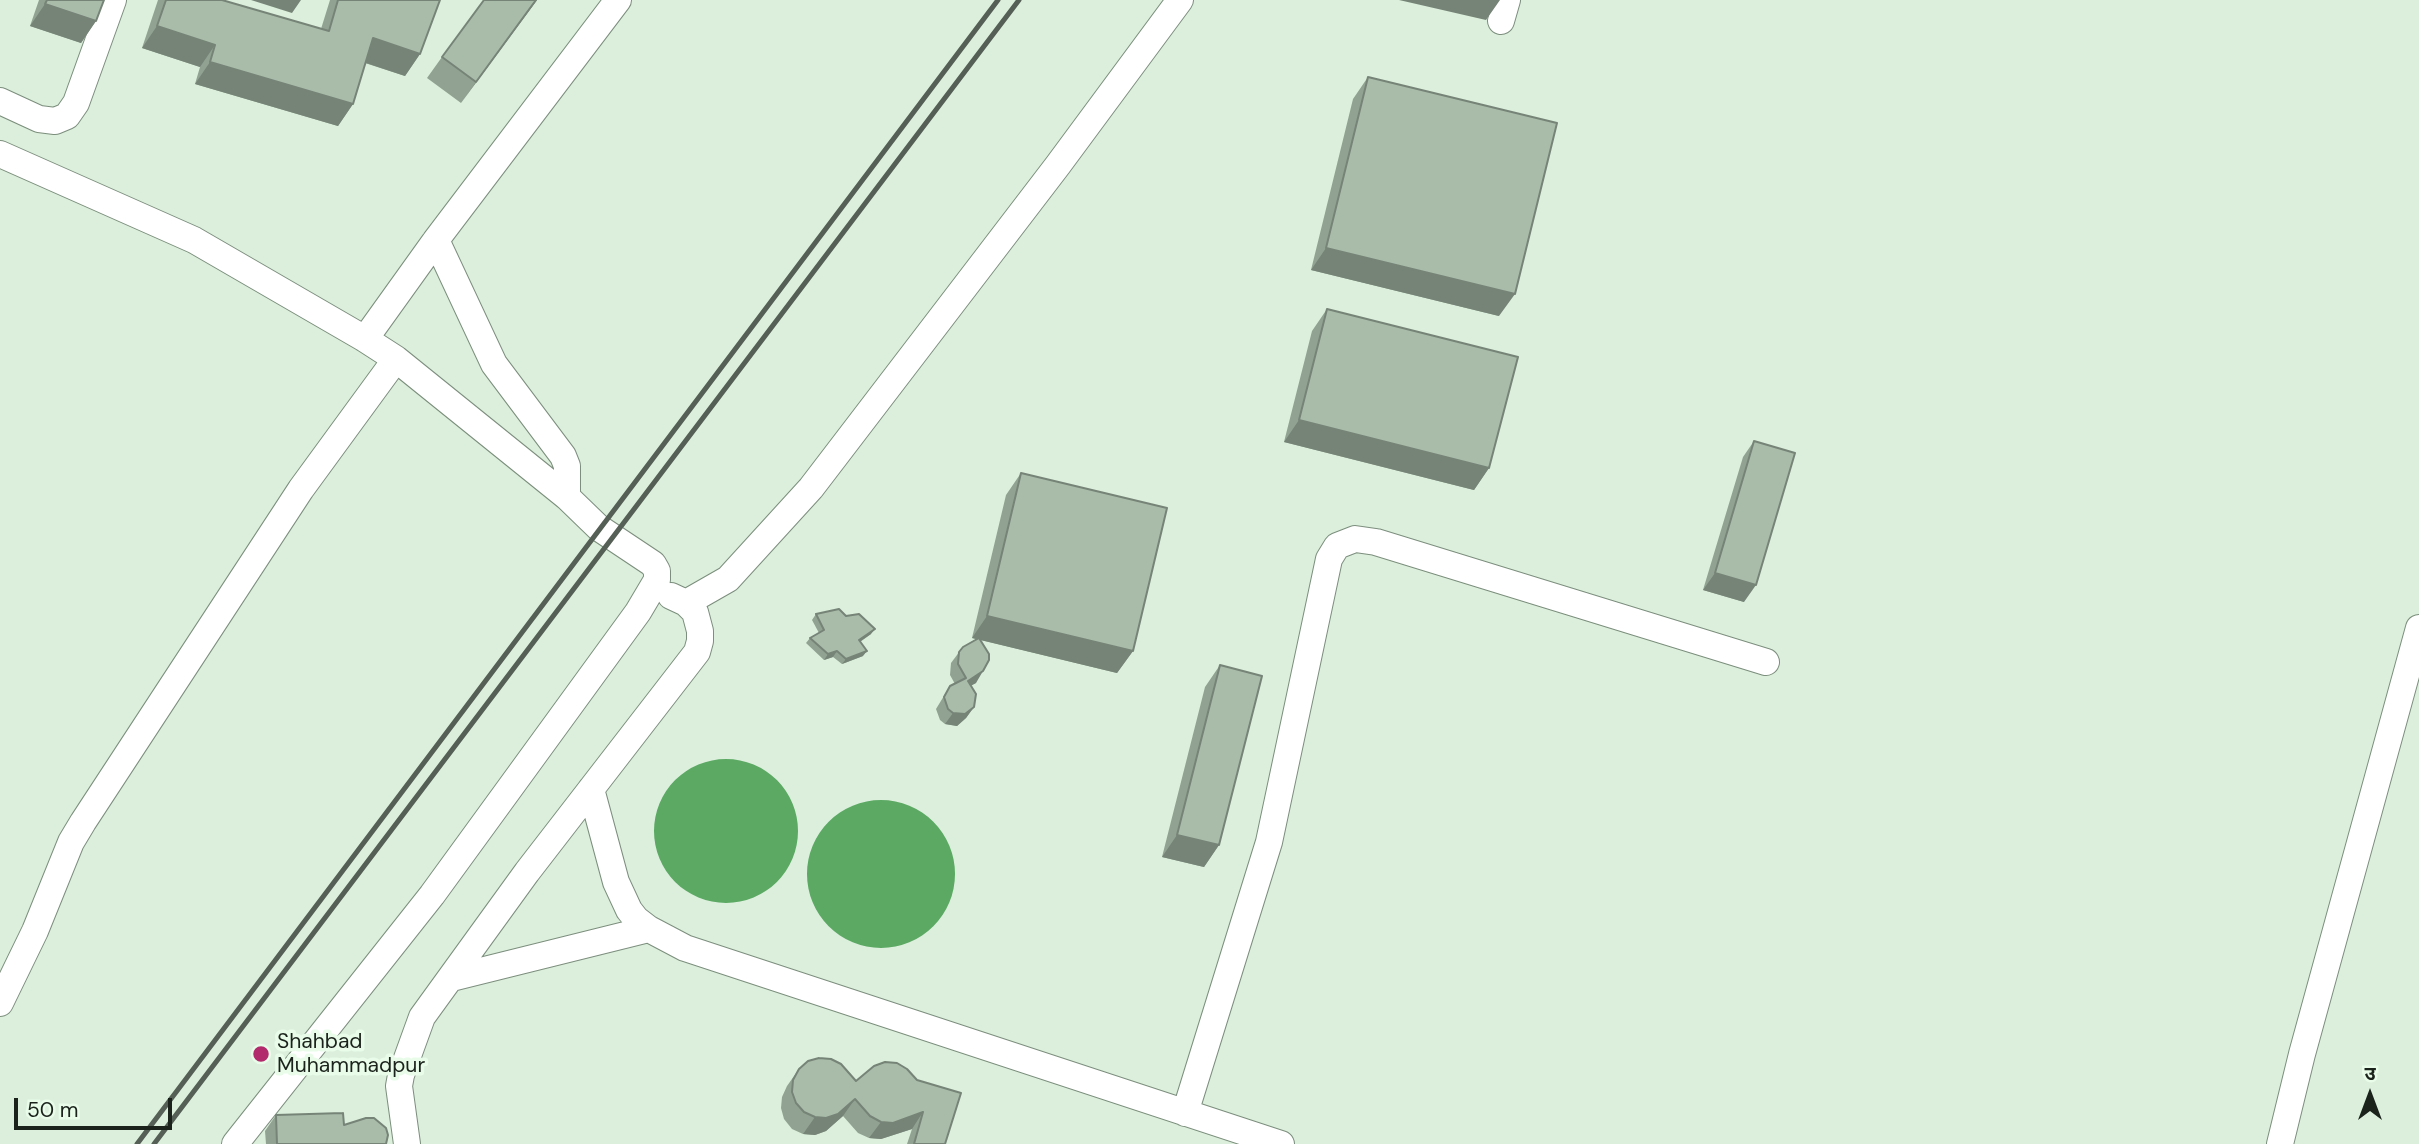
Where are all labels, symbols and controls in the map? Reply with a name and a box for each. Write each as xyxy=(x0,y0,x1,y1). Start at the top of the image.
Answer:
place label: Shahbad Muhammadpur xyxy=(277,1029,425,1079)
marker: Shahbad Muhammadpur xyxy=(251,1044,271,1064)
north arrow xyxy=(2335,1060,2405,1130)
text: उ xyxy=(2364,1061,2376,1086)
scale bar xyxy=(18,1084,175,1128)
text: 50 m xyxy=(27,1096,78,1124)

